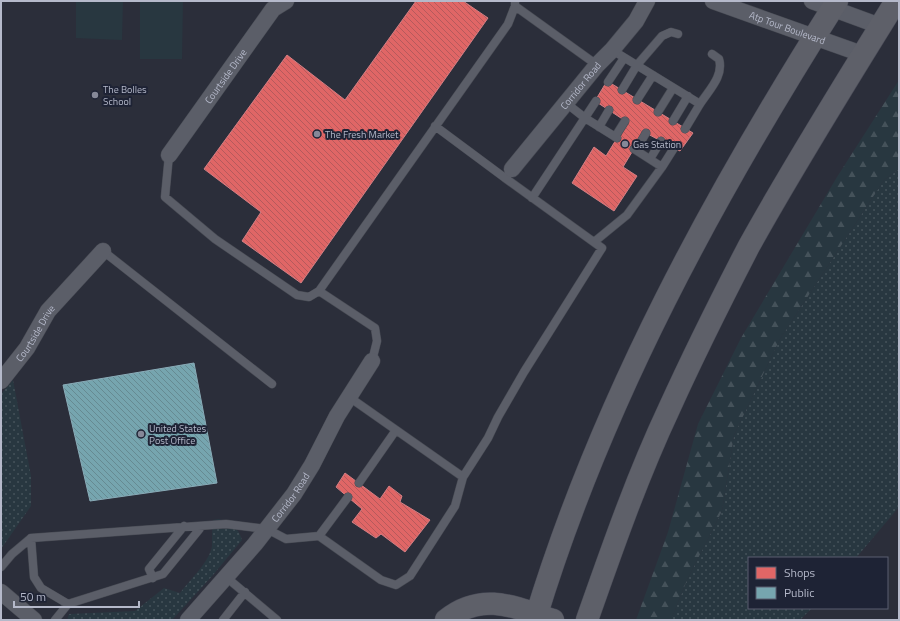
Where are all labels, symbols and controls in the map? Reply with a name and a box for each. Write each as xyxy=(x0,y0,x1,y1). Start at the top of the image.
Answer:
street label: Atp Tour Boulevard xyxy=(747,7,827,48)
street label: Courtside Drive xyxy=(201,46,250,107)
street label: Corridor Road xyxy=(557,59,605,113)
place label: The Bolles School xyxy=(103,82,147,109)
marker: The Bolles School xyxy=(90,90,100,100)
place label: The Fresh Market xyxy=(325,127,399,142)
marker: The Fresh Market xyxy=(312,129,322,139)
place label: Gas Station xyxy=(633,137,681,152)
marker: Gas Station xyxy=(620,139,630,149)
street label: Courtside Drive xyxy=(12,301,58,365)
place label: United States Post Office xyxy=(149,421,206,448)
marker: United States Post Office xyxy=(136,429,146,439)
street label: Corridor Road xyxy=(268,470,314,525)
legend xyxy=(748,557,888,609)
text: Shops xyxy=(784,563,816,582)
scale bar xyxy=(14,583,139,609)
text: Public xyxy=(784,583,814,602)
text: 50 m xyxy=(20,587,46,606)

